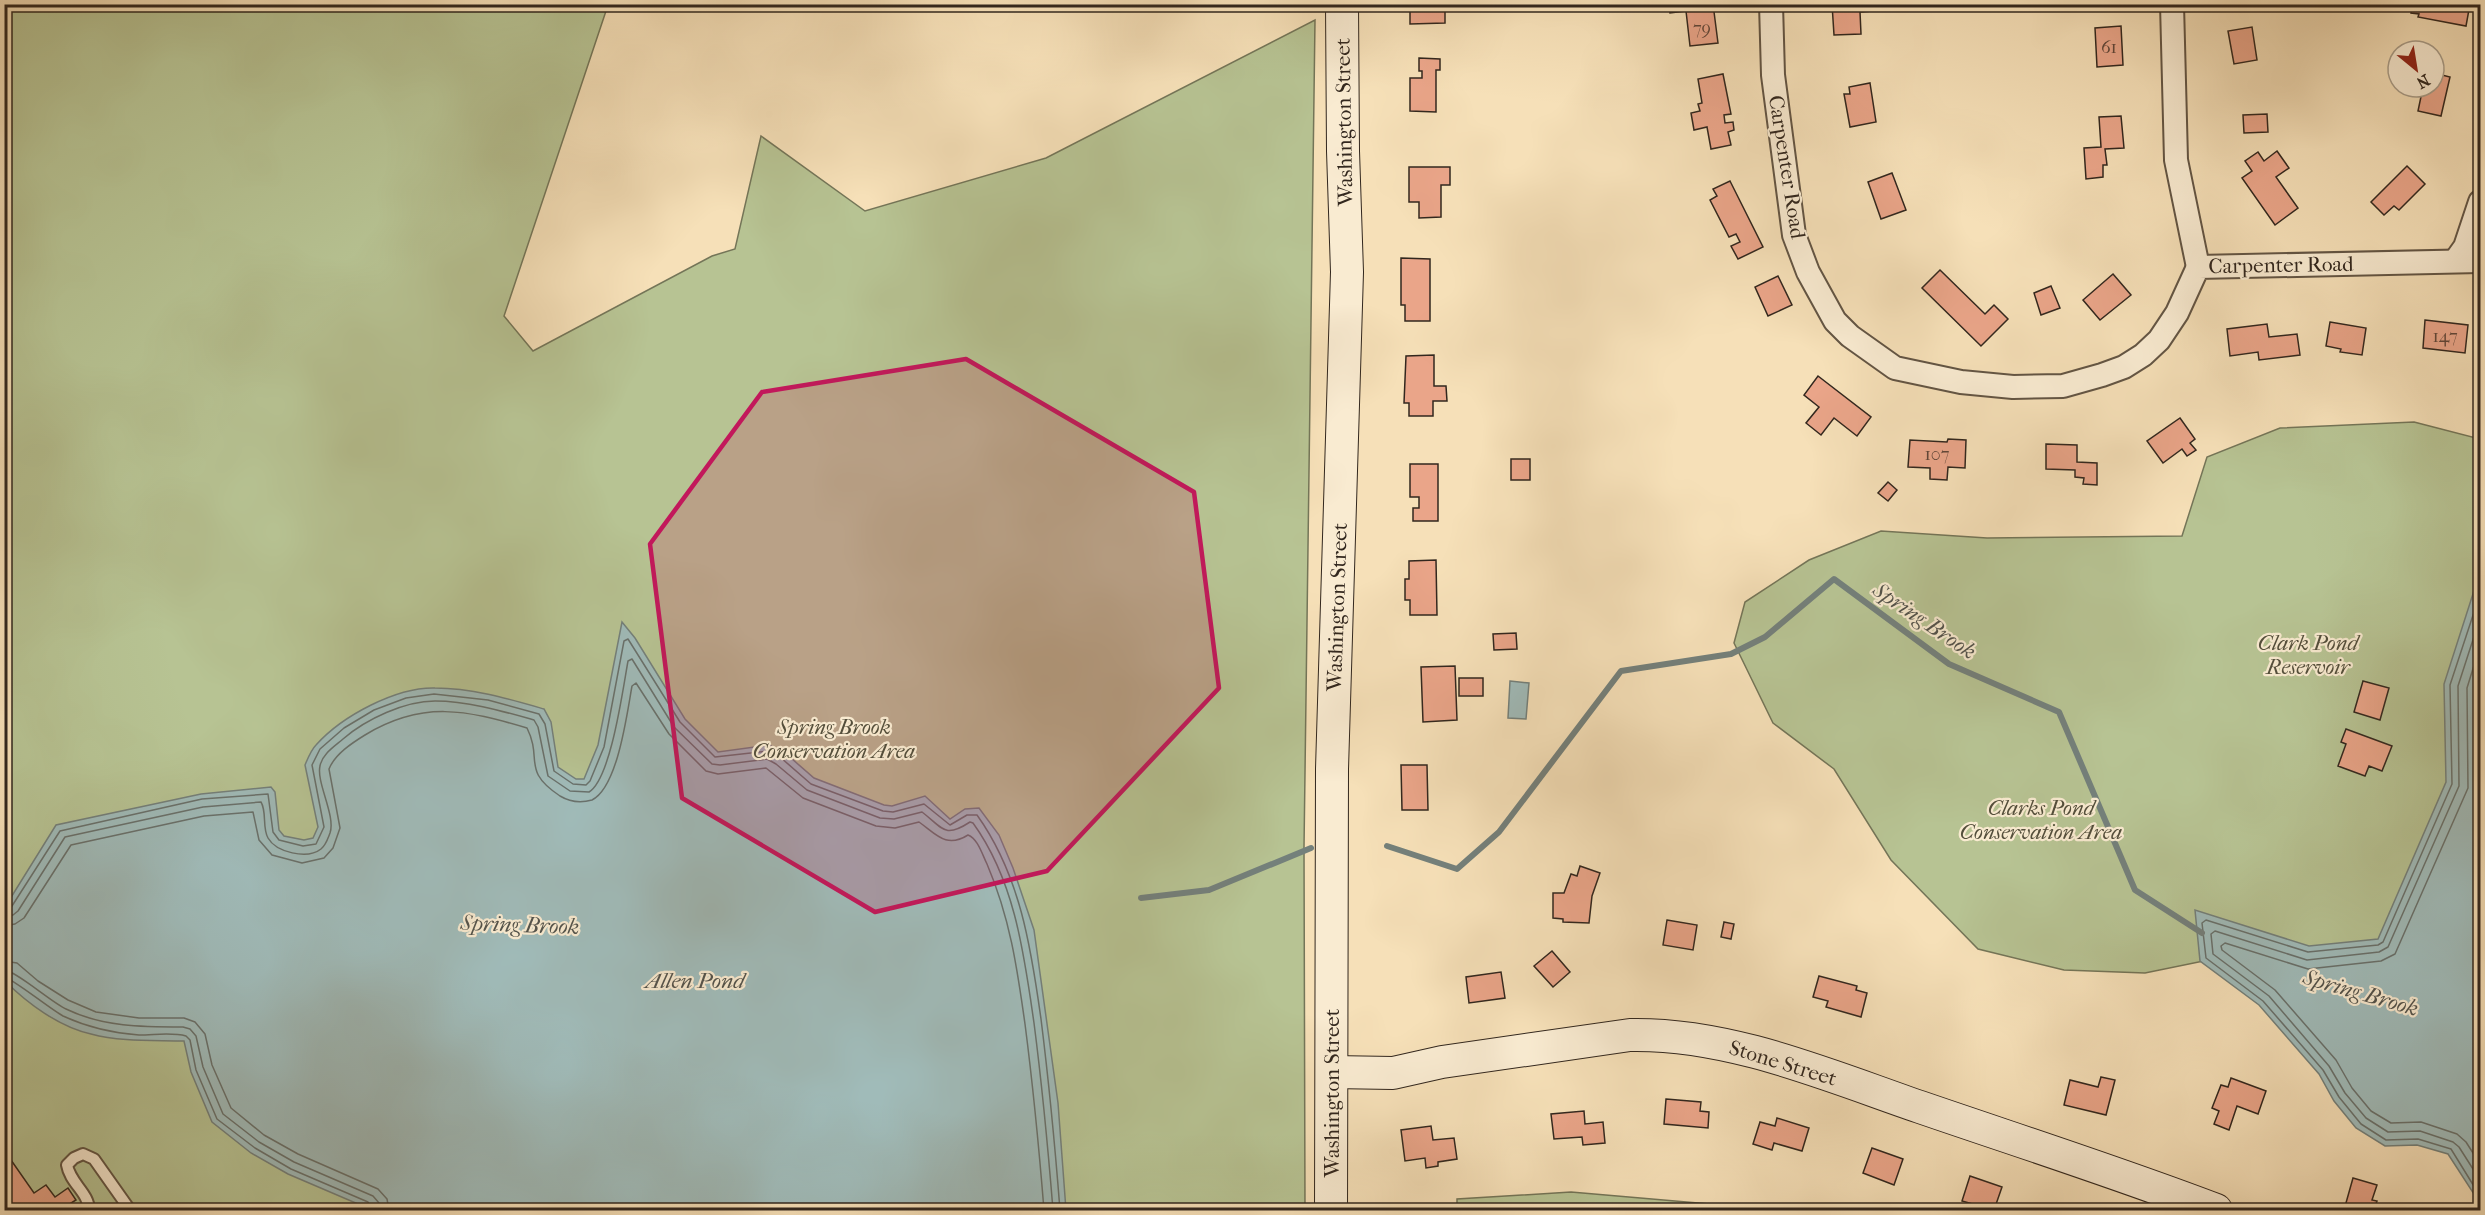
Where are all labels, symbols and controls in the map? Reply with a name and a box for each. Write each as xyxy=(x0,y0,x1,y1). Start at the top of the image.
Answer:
house number: 79 xyxy=(1693,18,1711,39)
street label: Washington Street xyxy=(1331,37,1357,207)
house number: 61 xyxy=(2101,37,2117,58)
north arrow xyxy=(2386,39,2446,99)
text: N xyxy=(2412,70,2433,93)
street label: Carpenter Road xyxy=(1764,93,1810,241)
street label: Carpenter Road xyxy=(2208,252,2354,278)
house number: 147 xyxy=(2432,326,2458,347)
house number: 107 xyxy=(1925,444,1950,465)
street label: Washington Street xyxy=(1322,522,1352,693)
water label: Spring Brook xyxy=(1867,576,1981,665)
park label: Clark Pond Reservoir xyxy=(2258,631,2361,679)
park label: Spring Brook Conservation Area xyxy=(753,715,915,763)
park label: Clarks Pond Conservation Area xyxy=(1960,796,2122,844)
water label: Spring Brook xyxy=(459,910,580,940)
water label: Spring Brook xyxy=(2299,964,2421,1022)
water label: Allen Pond xyxy=(642,968,747,994)
street label: Washington Street xyxy=(1320,1008,1344,1178)
street label: Stone Street xyxy=(1726,1035,1840,1091)

